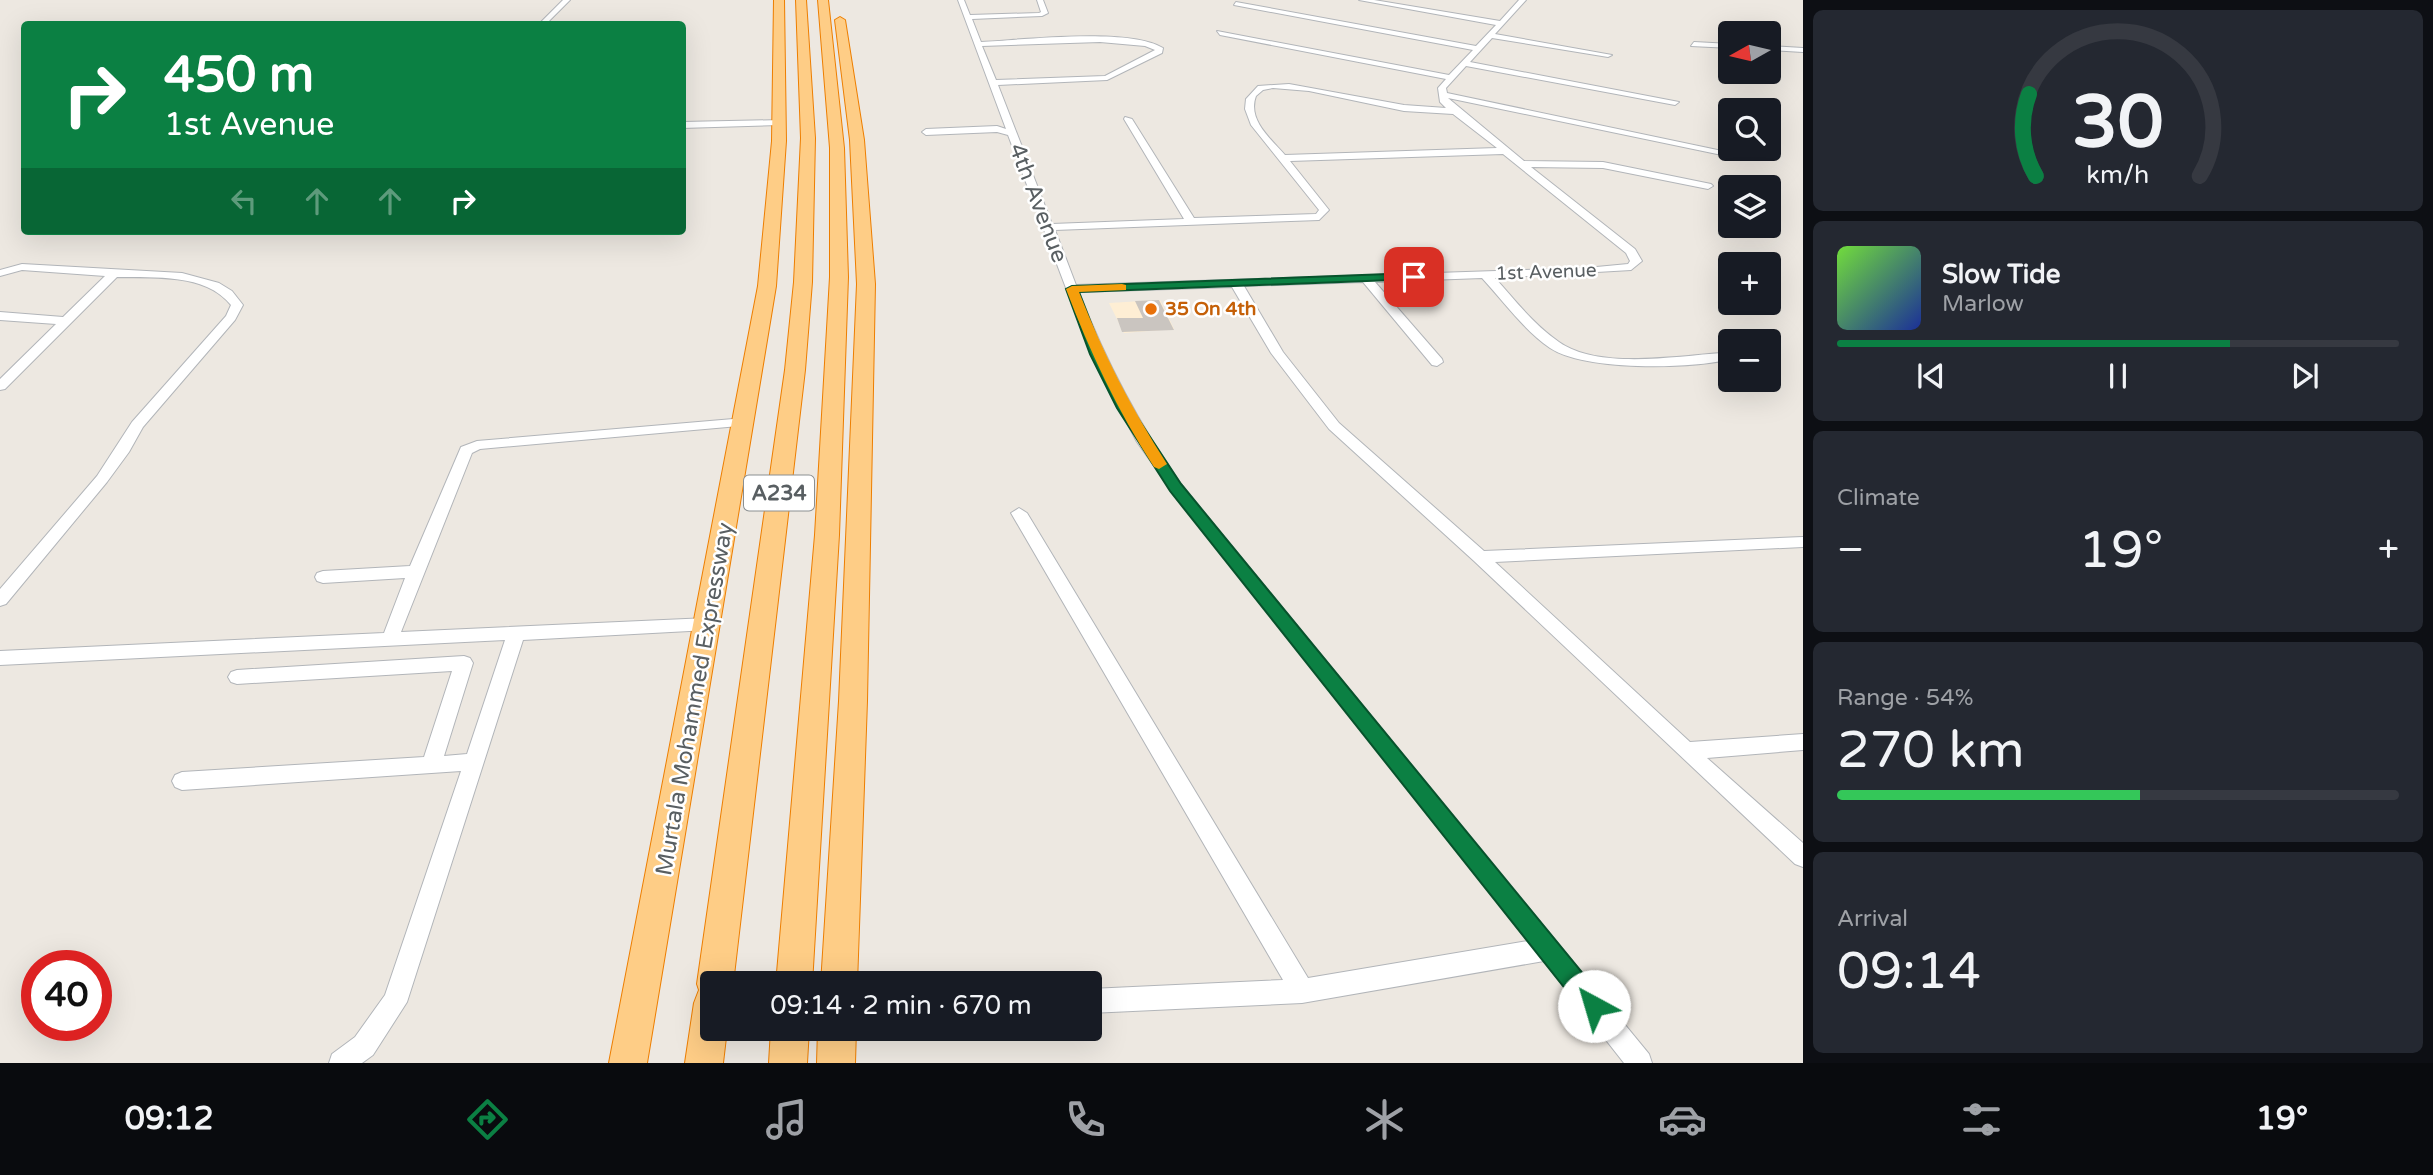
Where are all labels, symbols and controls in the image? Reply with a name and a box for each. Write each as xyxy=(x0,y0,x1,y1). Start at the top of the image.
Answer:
north arrow xyxy=(1718,21,1782,84)
map controls xyxy=(1718,21,1781,392)
text: 450 m xyxy=(164,46,314,105)
icon: right xyxy=(49,49,140,140)
text: 30 xyxy=(2072,80,2164,168)
button: search xyxy=(1718,98,1781,161)
text: 1st Avenue xyxy=(164,106,334,144)
street label: 4th Avenue xyxy=(1002,139,1074,267)
text: km/h xyxy=(2087,160,2149,190)
button: layers xyxy=(1718,175,1781,238)
icon: left xyxy=(225,182,263,220)
icon: ahead xyxy=(298,182,336,220)
icon: ahead xyxy=(371,182,409,220)
icon: right xyxy=(444,182,482,220)
pin xyxy=(1384,247,1444,307)
button: + xyxy=(1718,252,1781,315)
icon: arrive xyxy=(1395,258,1433,296)
street label: 1st Avenue xyxy=(1495,259,1597,285)
text: Slow Tide xyxy=(1942,259,2060,290)
text: Marlow xyxy=(1942,290,2024,318)
place label: 35 On 4th xyxy=(1165,298,1256,320)
marker: 35 On 4th xyxy=(1143,301,1159,317)
button: − xyxy=(1718,329,1781,392)
icon: previous xyxy=(1912,357,1950,395)
icon: pause xyxy=(2099,357,2137,395)
icon: next xyxy=(2286,357,2324,395)
road number: A234 xyxy=(744,476,814,510)
text: Climate xyxy=(1837,484,1920,512)
text: 19° xyxy=(2078,519,2163,582)
street label: Murtala Mohammed Expressway xyxy=(650,520,740,878)
text: − xyxy=(1837,527,1864,573)
text: + xyxy=(2378,527,2399,573)
text: Range · 54% xyxy=(1837,684,1973,712)
text: 270 km xyxy=(1837,719,2025,782)
text: Arrival xyxy=(1837,905,1908,933)
text: 09:14 xyxy=(1837,940,1981,1003)
speed limit sign: 40 xyxy=(21,950,112,1041)
position arrow xyxy=(1557,969,1631,1043)
text: 09:14 · 2 min · 670 m xyxy=(770,990,1032,1021)
icon: directions xyxy=(463,1095,512,1144)
icon: music xyxy=(762,1095,811,1144)
icon: phone xyxy=(1061,1095,1110,1144)
icon: climate xyxy=(1360,1095,1409,1144)
icon: car xyxy=(1658,1095,1707,1144)
icon: filters xyxy=(1957,1095,2006,1144)
text: 09:12 xyxy=(125,1100,214,1138)
text: 19° xyxy=(2256,1100,2308,1138)

